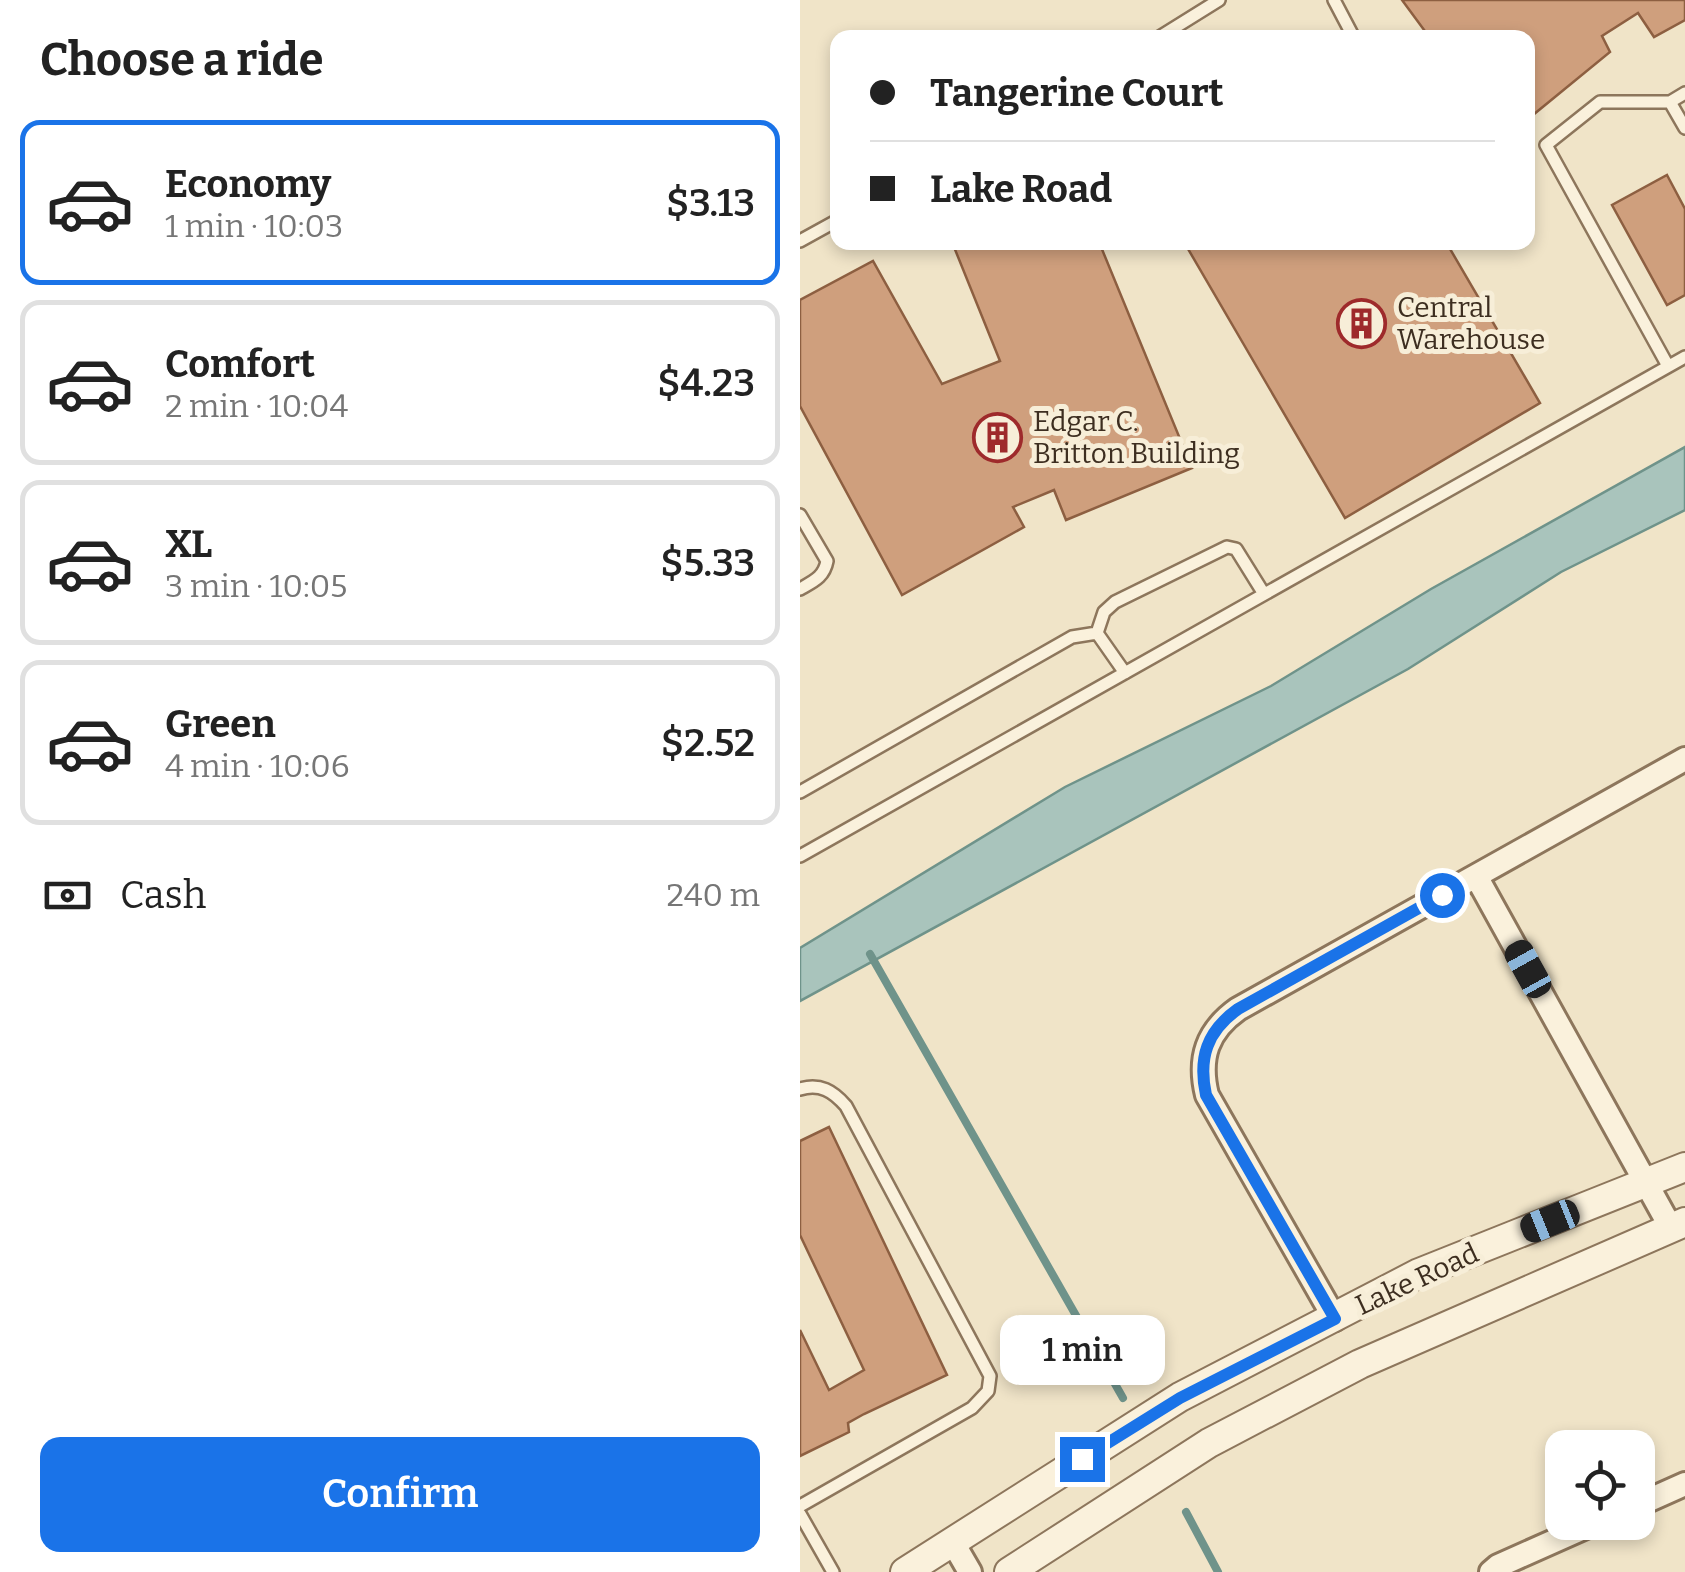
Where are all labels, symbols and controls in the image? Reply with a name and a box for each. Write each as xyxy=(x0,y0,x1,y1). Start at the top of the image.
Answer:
text: Choose a ride xyxy=(40,33,323,87)
text: Tangerine Court xyxy=(930,70,1224,116)
icon: car xyxy=(45,158,135,248)
text: Economy xyxy=(165,161,331,207)
text: Lake Road xyxy=(930,166,1112,212)
text: $3.13 xyxy=(666,180,755,226)
text: 1 min · 10:03 xyxy=(165,207,343,245)
place label: Central Warehouse xyxy=(1397,291,1545,356)
building icon: Central Warehouse xyxy=(1336,297,1388,349)
icon: car xyxy=(45,338,135,428)
text: Comfort xyxy=(165,341,315,387)
text: $4.23 xyxy=(657,360,755,406)
text: 2 min · 10:04 xyxy=(165,387,348,425)
place label: Edgar C. Britton Building xyxy=(1033,405,1240,470)
building icon: Edgar C. Britton Building xyxy=(972,411,1024,463)
icon: car xyxy=(45,518,135,608)
text: XL xyxy=(165,521,212,567)
text: $5.33 xyxy=(660,540,755,586)
text: 3 min · 10:05 xyxy=(165,567,347,605)
icon: car xyxy=(45,698,135,788)
text: Green xyxy=(165,701,276,747)
text: $2.52 xyxy=(661,720,755,766)
text: 4 min · 10:06 xyxy=(165,747,350,785)
icon: cash xyxy=(40,868,95,923)
text: Cash xyxy=(120,872,206,918)
route start xyxy=(1420,873,1465,918)
text: 240 m xyxy=(666,876,760,914)
car xyxy=(1500,935,1556,1003)
car xyxy=(1517,1196,1583,1246)
street label: Lake Road xyxy=(1350,1236,1484,1322)
callout: 1 min xyxy=(1000,1314,1164,1384)
text: 1 min xyxy=(1042,1331,1123,1369)
map controls xyxy=(1545,1430,1655,1540)
button: locate xyxy=(1545,1430,1655,1540)
button: Confirm xyxy=(40,1437,760,1552)
route end xyxy=(1060,1437,1105,1482)

